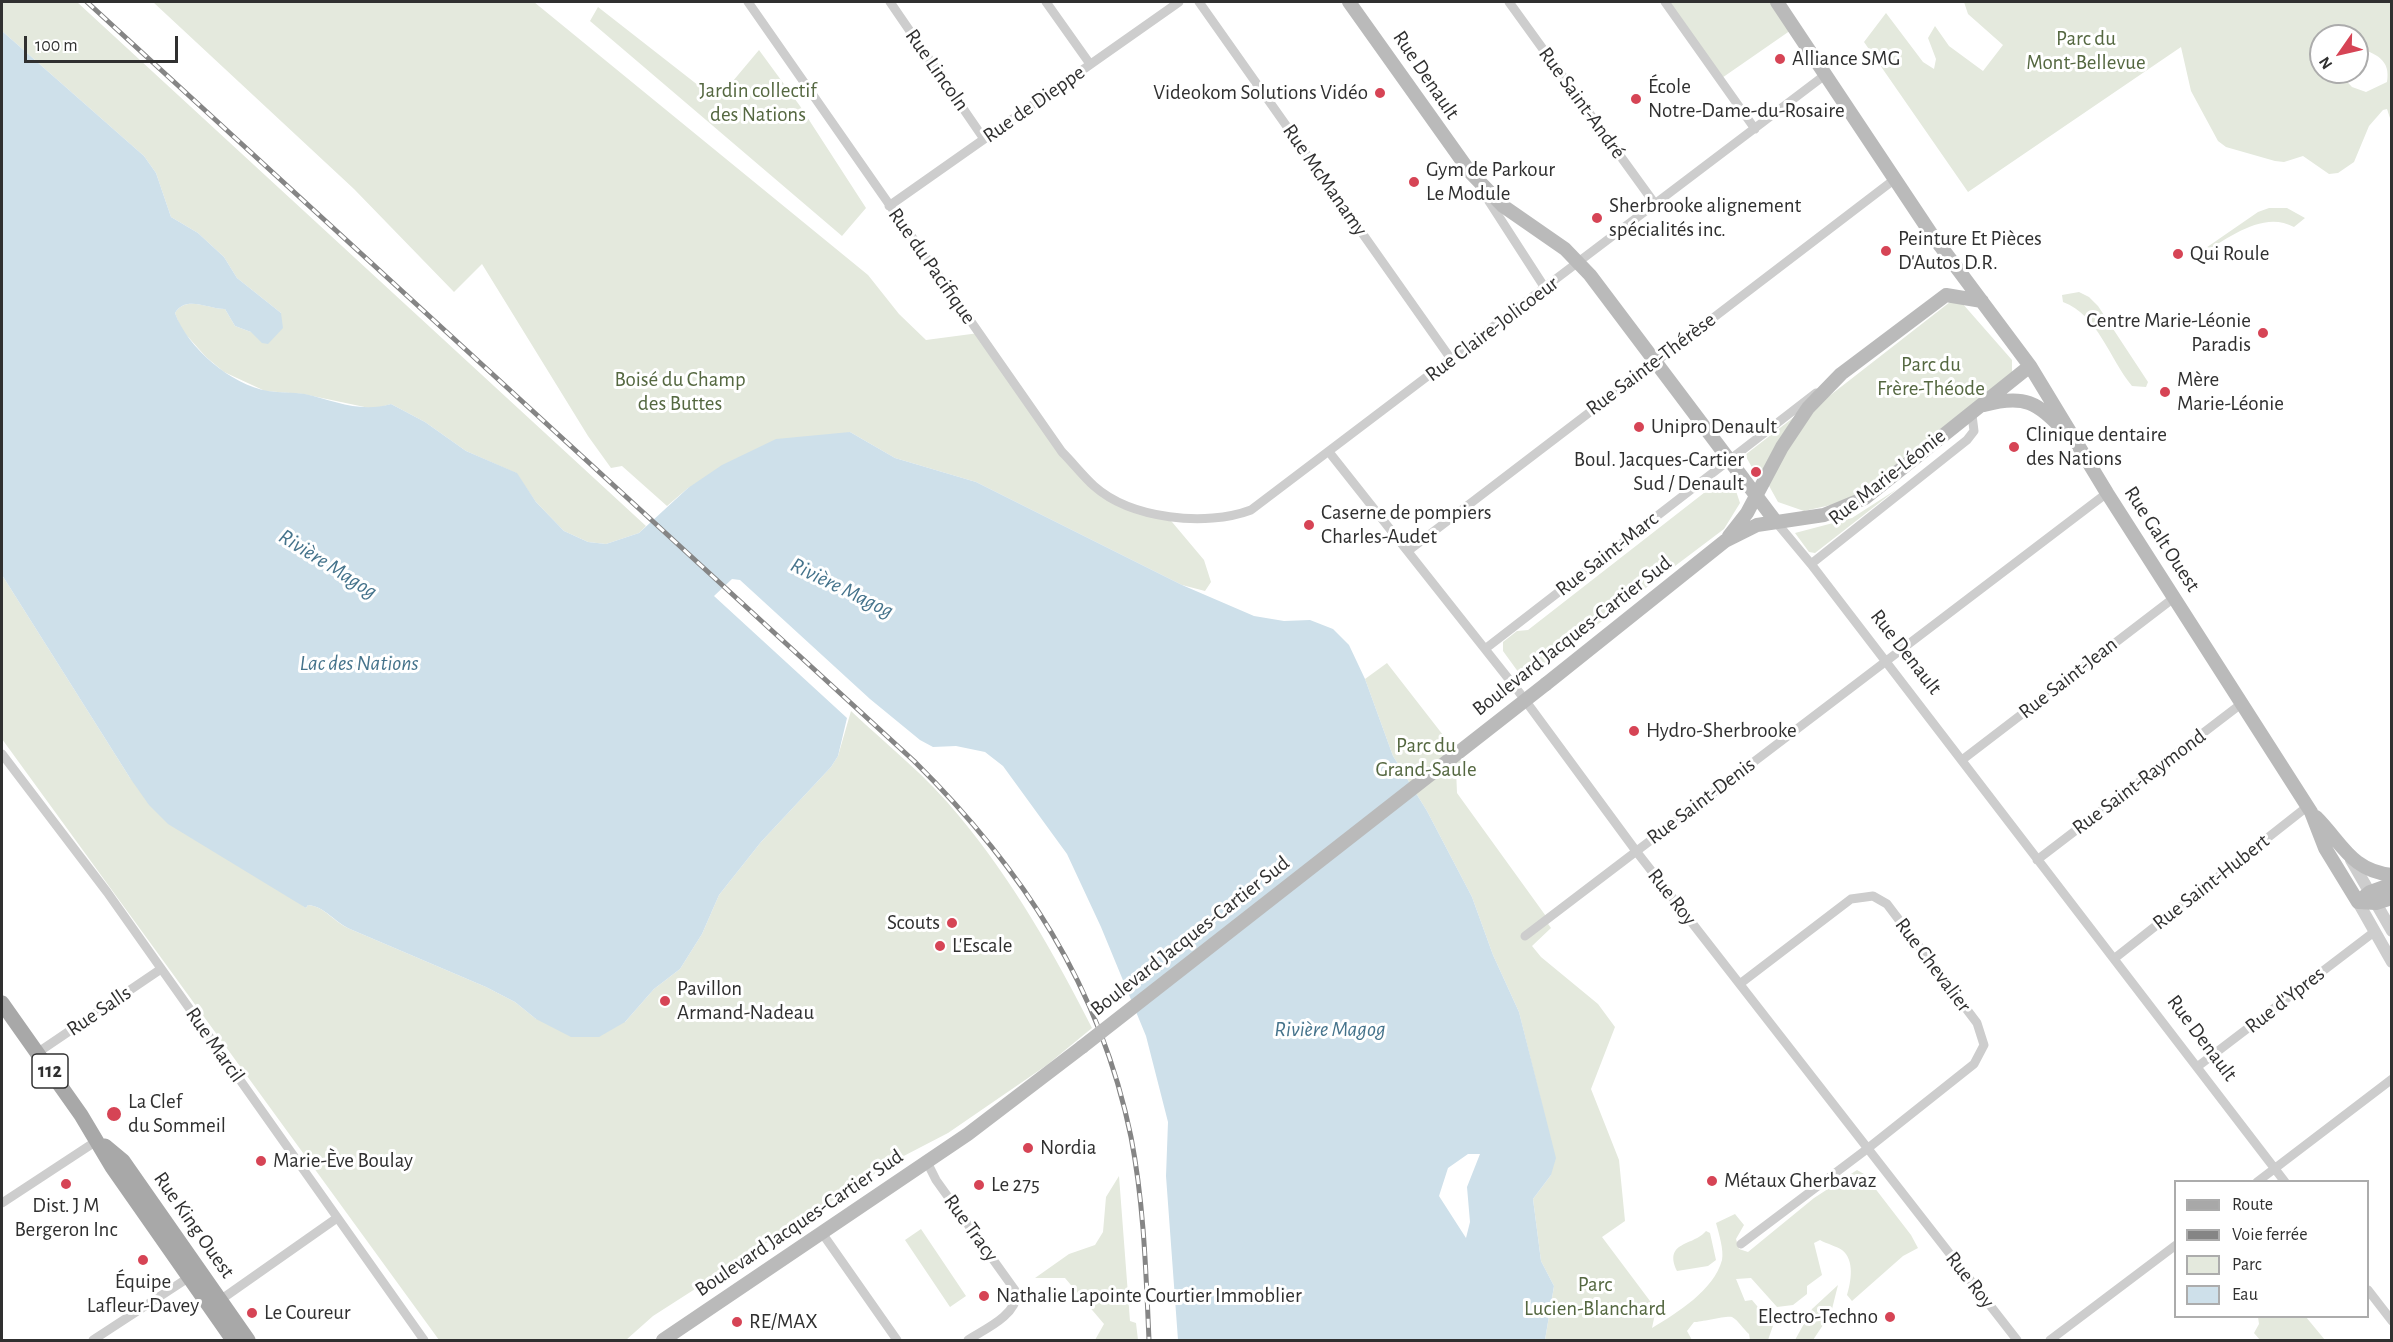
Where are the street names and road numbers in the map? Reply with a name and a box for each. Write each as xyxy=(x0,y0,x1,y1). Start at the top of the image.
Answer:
street label: Rue Lincoln xyxy=(900,24,974,116)
street label: Rue Denault xyxy=(1387,26,1465,124)
street label: Rue Saint-André xyxy=(1533,42,1631,164)
street label: Rue de Dieppe xyxy=(978,60,1090,148)
street label: Rue McManamy xyxy=(1277,119,1373,241)
street label: Rue du Pacifique xyxy=(883,203,981,329)
street label: Rue Claire-Jolicoeur xyxy=(1420,271,1564,387)
street label: Rue Sainte-Thérèse xyxy=(1581,307,1721,421)
street label: Rue Marie-Léonie xyxy=(1823,423,1951,531)
street label: Rue Galt Ouest xyxy=(2119,482,2205,596)
street label: Rue Saint-Marc xyxy=(1551,506,1663,602)
street label: Boulevard Jacques-Cartier Sud xyxy=(1467,550,1677,722)
street label: Rue Denault xyxy=(1865,604,1947,700)
street label: Rue Saint-Jean xyxy=(2014,632,2122,724)
street label: Rue Saint-Raymond xyxy=(2067,724,2211,840)
street label: Rue Saint-Denis xyxy=(1642,752,1760,850)
street label: Rue Saint-Hubert xyxy=(2148,829,2274,935)
street label: Boulevard Jacques-Cartier Sud xyxy=(1085,850,1295,1022)
street label: Rue Roy xyxy=(1642,864,1702,930)
street label: Rue Chevalier xyxy=(1889,913,1977,1017)
street label: Rue d'Ypres xyxy=(2240,961,2330,1039)
street label: Rue Salls xyxy=(62,980,136,1042)
street label: Rue Denault xyxy=(2161,990,2243,1086)
street label: Rue Marcil xyxy=(180,1003,250,1087)
road number: 112 xyxy=(32,1054,68,1088)
street label: Boulevard Jacques-Cartier Sud xyxy=(690,1144,908,1302)
street label: Rue King Ouest xyxy=(148,1167,240,1283)
street label: Rue Tracy xyxy=(938,1189,1004,1267)
street label: Rue Roy xyxy=(1940,1247,2000,1313)

